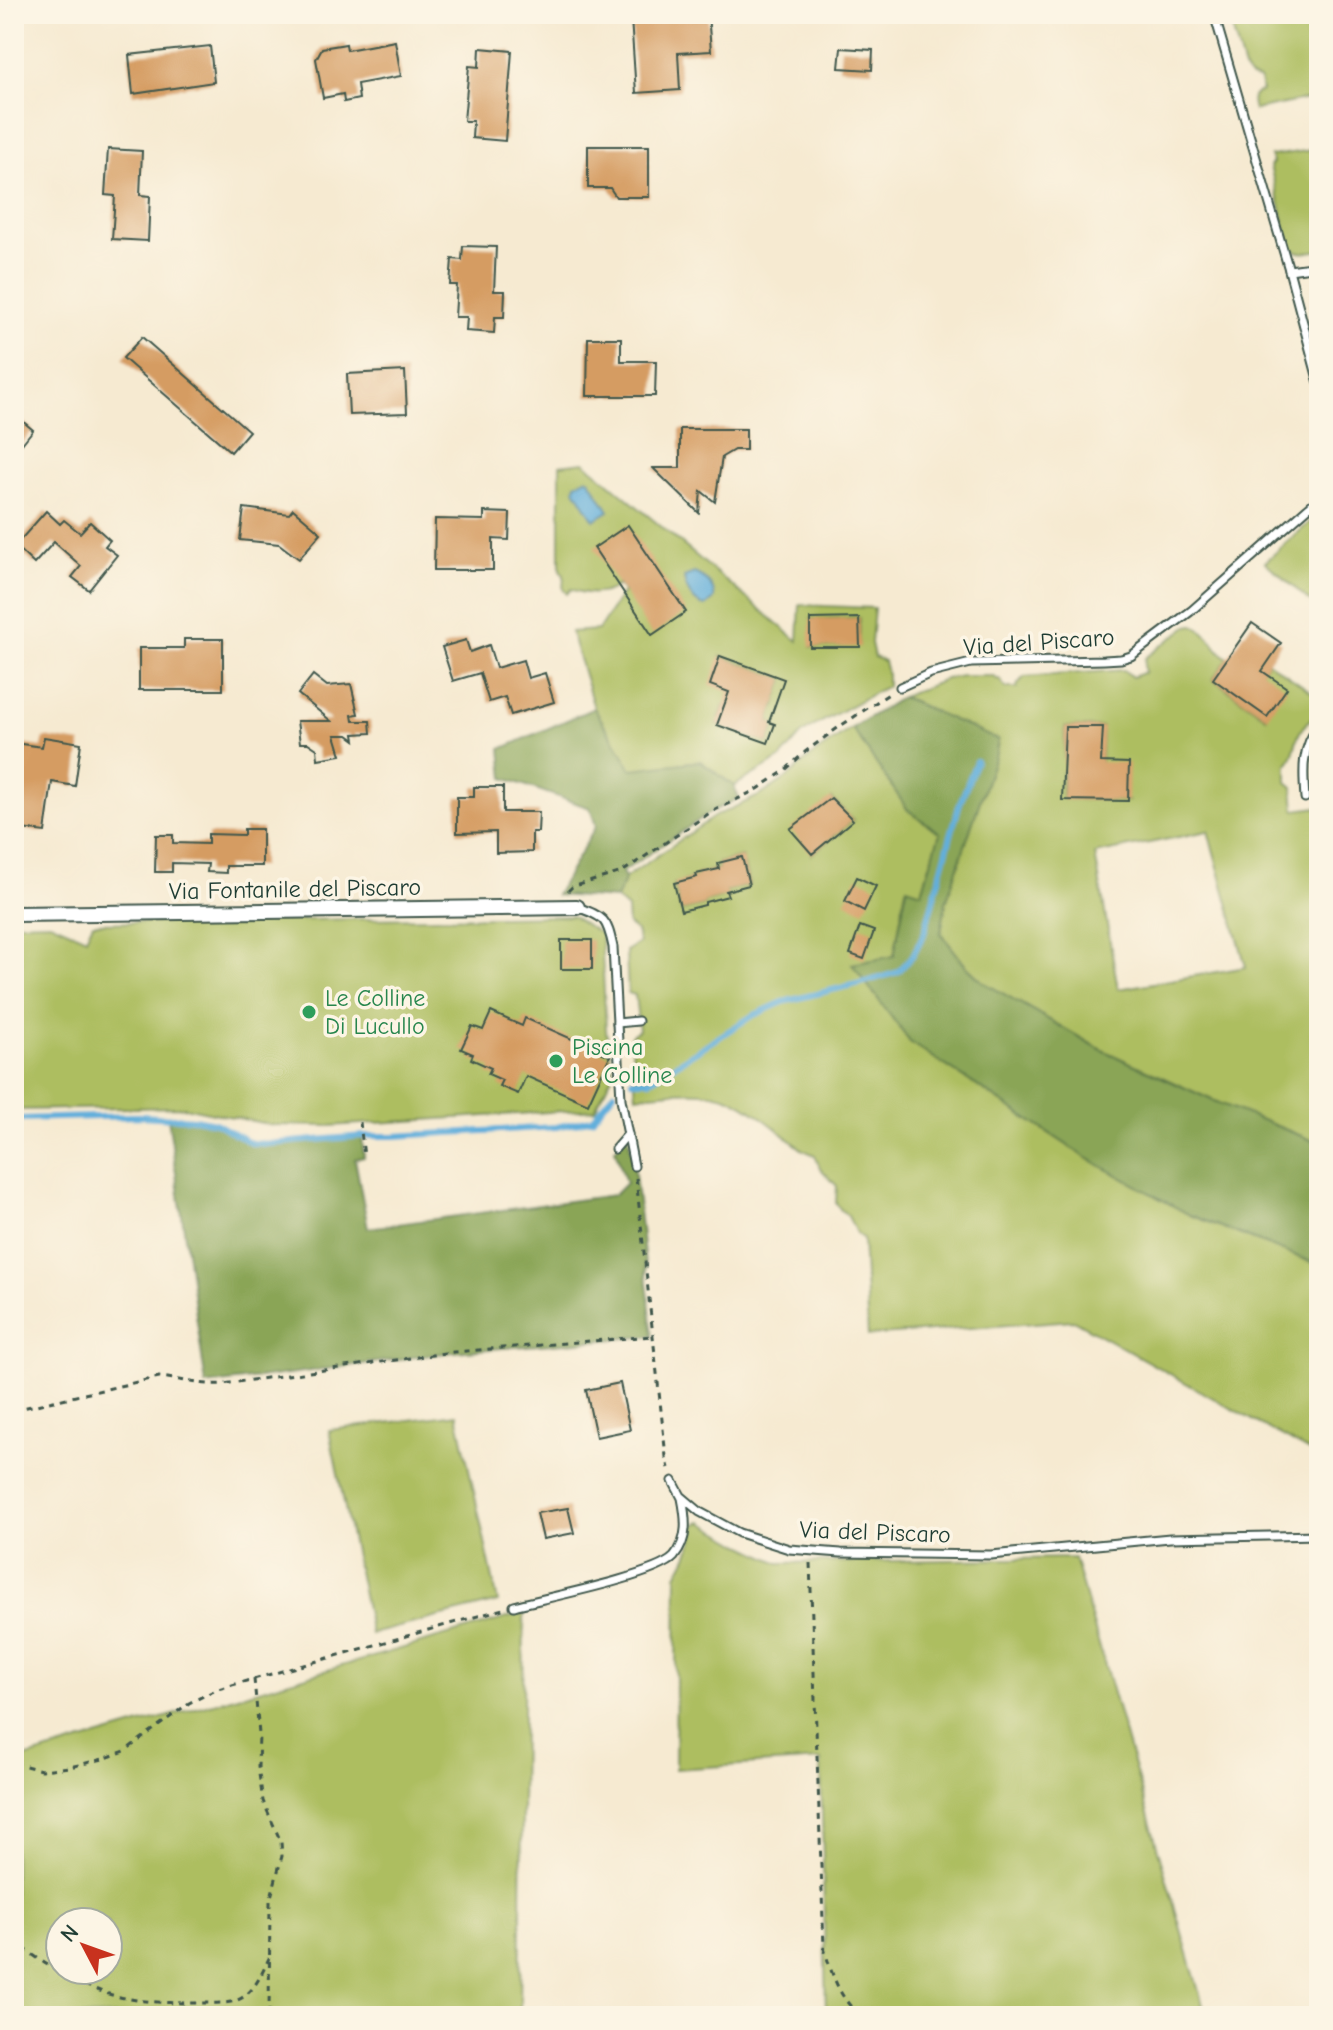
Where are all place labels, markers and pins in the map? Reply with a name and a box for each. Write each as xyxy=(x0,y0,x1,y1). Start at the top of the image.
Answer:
place label: Le Colline Di Lucullo xyxy=(325,984,425,1040)
marker: Le Colline Di Lucullo xyxy=(300,1003,318,1021)
place label: Piscina Le Colline xyxy=(572,1033,672,1089)
marker: Piscina Le Colline xyxy=(547,1052,565,1070)

